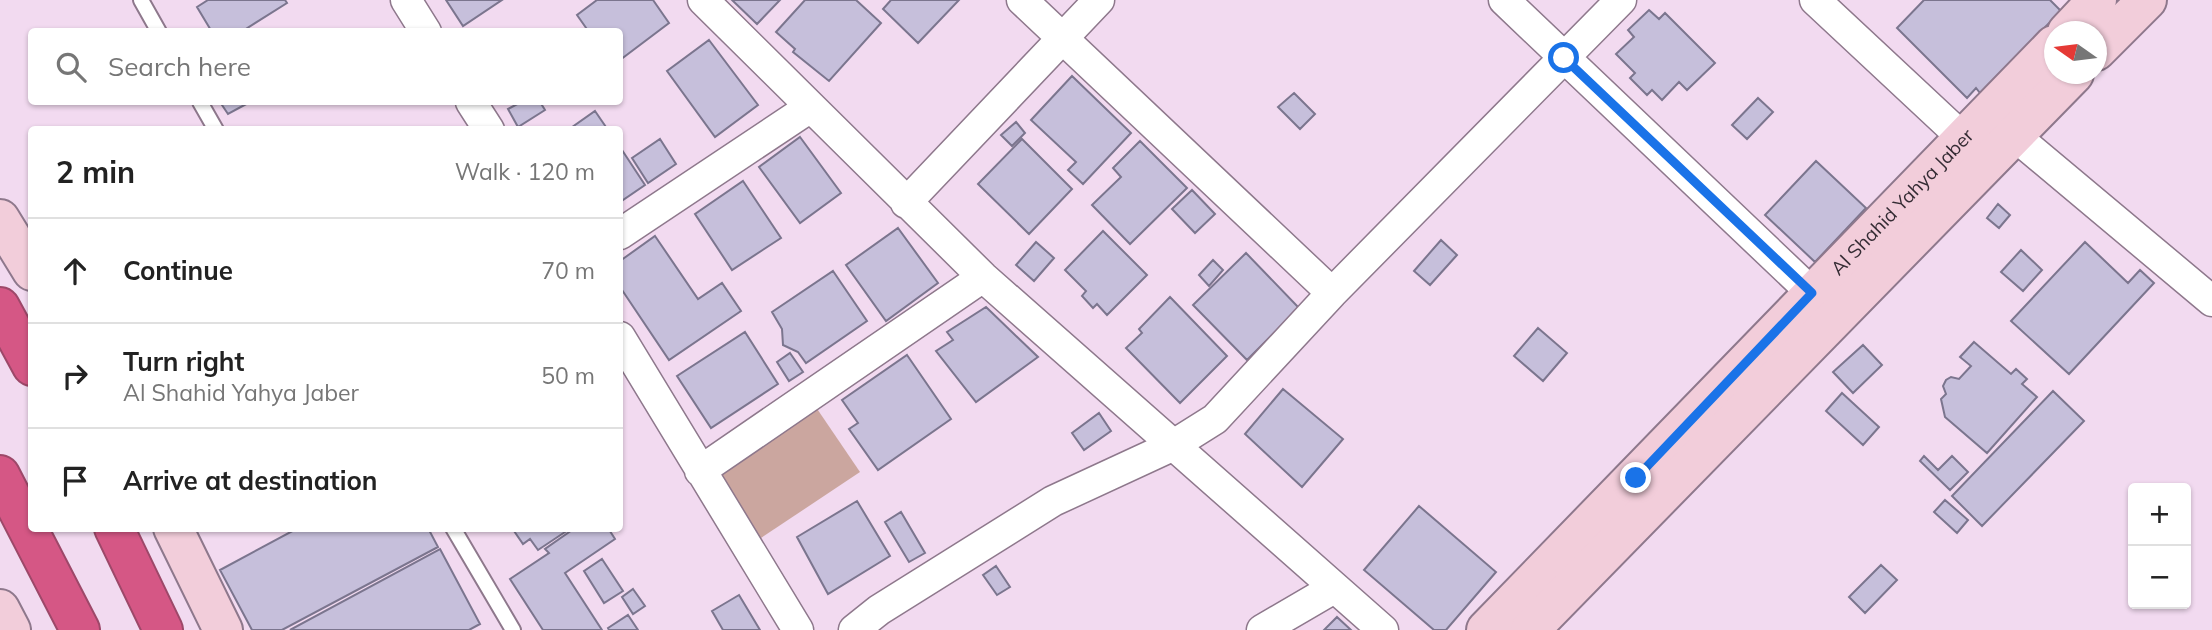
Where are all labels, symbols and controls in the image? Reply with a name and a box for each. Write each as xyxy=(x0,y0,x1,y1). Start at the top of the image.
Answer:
north arrow xyxy=(2044,21,2107,84)
search box xyxy=(28,28,623,105)
route start xyxy=(1548,42,1579,73)
icon: search xyxy=(52,48,90,86)
text: Search here xyxy=(108,50,251,83)
street label: Al Shahid Yahya Jaber xyxy=(1825,123,1978,280)
text: 2 min xyxy=(56,153,135,191)
text: Walk · 120 m xyxy=(455,157,595,186)
icon: ahead xyxy=(56,252,94,290)
text: Continue xyxy=(123,254,233,287)
text: 70 m xyxy=(541,256,595,285)
text: Turn right xyxy=(123,345,244,378)
icon: right xyxy=(56,357,94,395)
text: 50 m xyxy=(541,361,595,390)
text: Al Shahid Yahya Jaber xyxy=(123,378,359,407)
icon: arrive xyxy=(56,462,94,500)
route end xyxy=(1620,462,1651,493)
text: Arrive at destination xyxy=(123,464,378,497)
map controls xyxy=(2128,483,2191,609)
button: + xyxy=(2128,483,2191,546)
button: − xyxy=(2128,546,2191,609)

